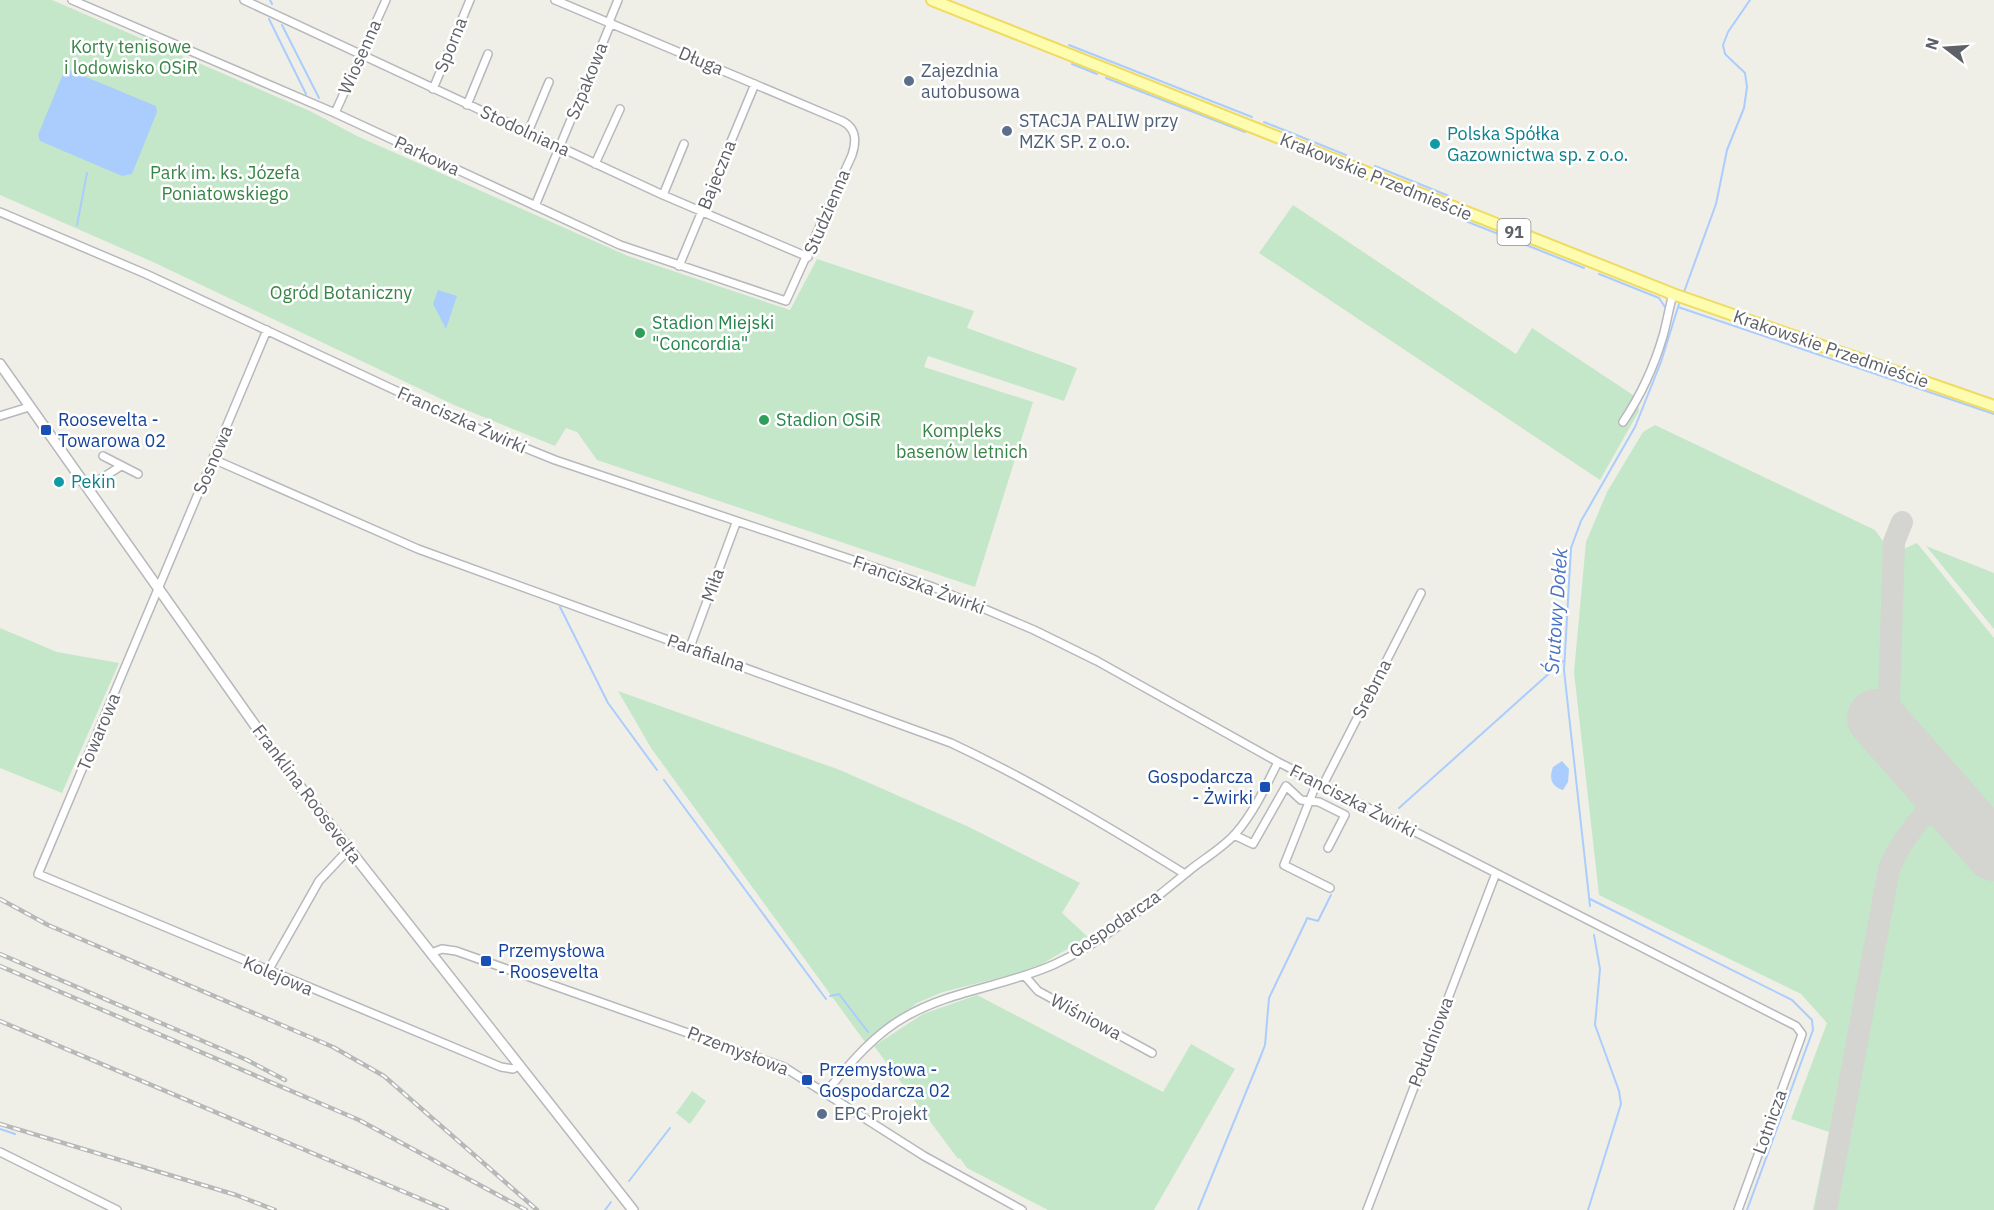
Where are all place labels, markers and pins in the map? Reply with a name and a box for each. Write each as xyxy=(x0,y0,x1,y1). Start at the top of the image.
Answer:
place label: Zajezdnia autobusowa xyxy=(921,59,1020,103)
marker: Zajezdnia autobusowa xyxy=(902,74,916,88)
place label: STACJA PALIW przy MZK SP. z o.o. xyxy=(1019,109,1178,153)
place label: Polska Spółka Gazownictwa sp. z o.o. xyxy=(1447,122,1628,166)
marker: STACJA PALIW przy MZK SP. z o.o. xyxy=(1000,124,1014,138)
marker: Polska Spółka Gazownictwa sp. z o.o. xyxy=(1428,137,1442,151)
place label: Stadion Miejski "Concordia" xyxy=(652,311,774,355)
marker: Stadion Miejski "Concordia" xyxy=(633,326,647,340)
place label: Roosevelta - Towarowa 02 xyxy=(58,408,166,452)
place label: Stadion OSiR xyxy=(776,408,881,431)
marker: Stadion OSiR xyxy=(757,413,771,427)
marker: Roosevelta - Towarowa 02 xyxy=(39,423,53,437)
place label: Pekin xyxy=(71,470,116,493)
marker: Pekin xyxy=(52,475,66,489)
place label: Gospodarcza - Żwirki xyxy=(1148,765,1253,809)
marker: Gospodarcza - Żwirki xyxy=(1258,780,1272,794)
place label: Przemysłowa - Roosevelta xyxy=(498,939,605,983)
marker: Przemysłowa - Roosevelta xyxy=(479,954,493,968)
place label: Przemysłowa - Gospodarcza 02 xyxy=(819,1058,950,1102)
marker: Przemysłowa - Gospodarcza 02 xyxy=(800,1073,814,1087)
place label: EPC Projekt xyxy=(834,1102,928,1125)
marker: EPC Projekt xyxy=(815,1107,829,1121)

